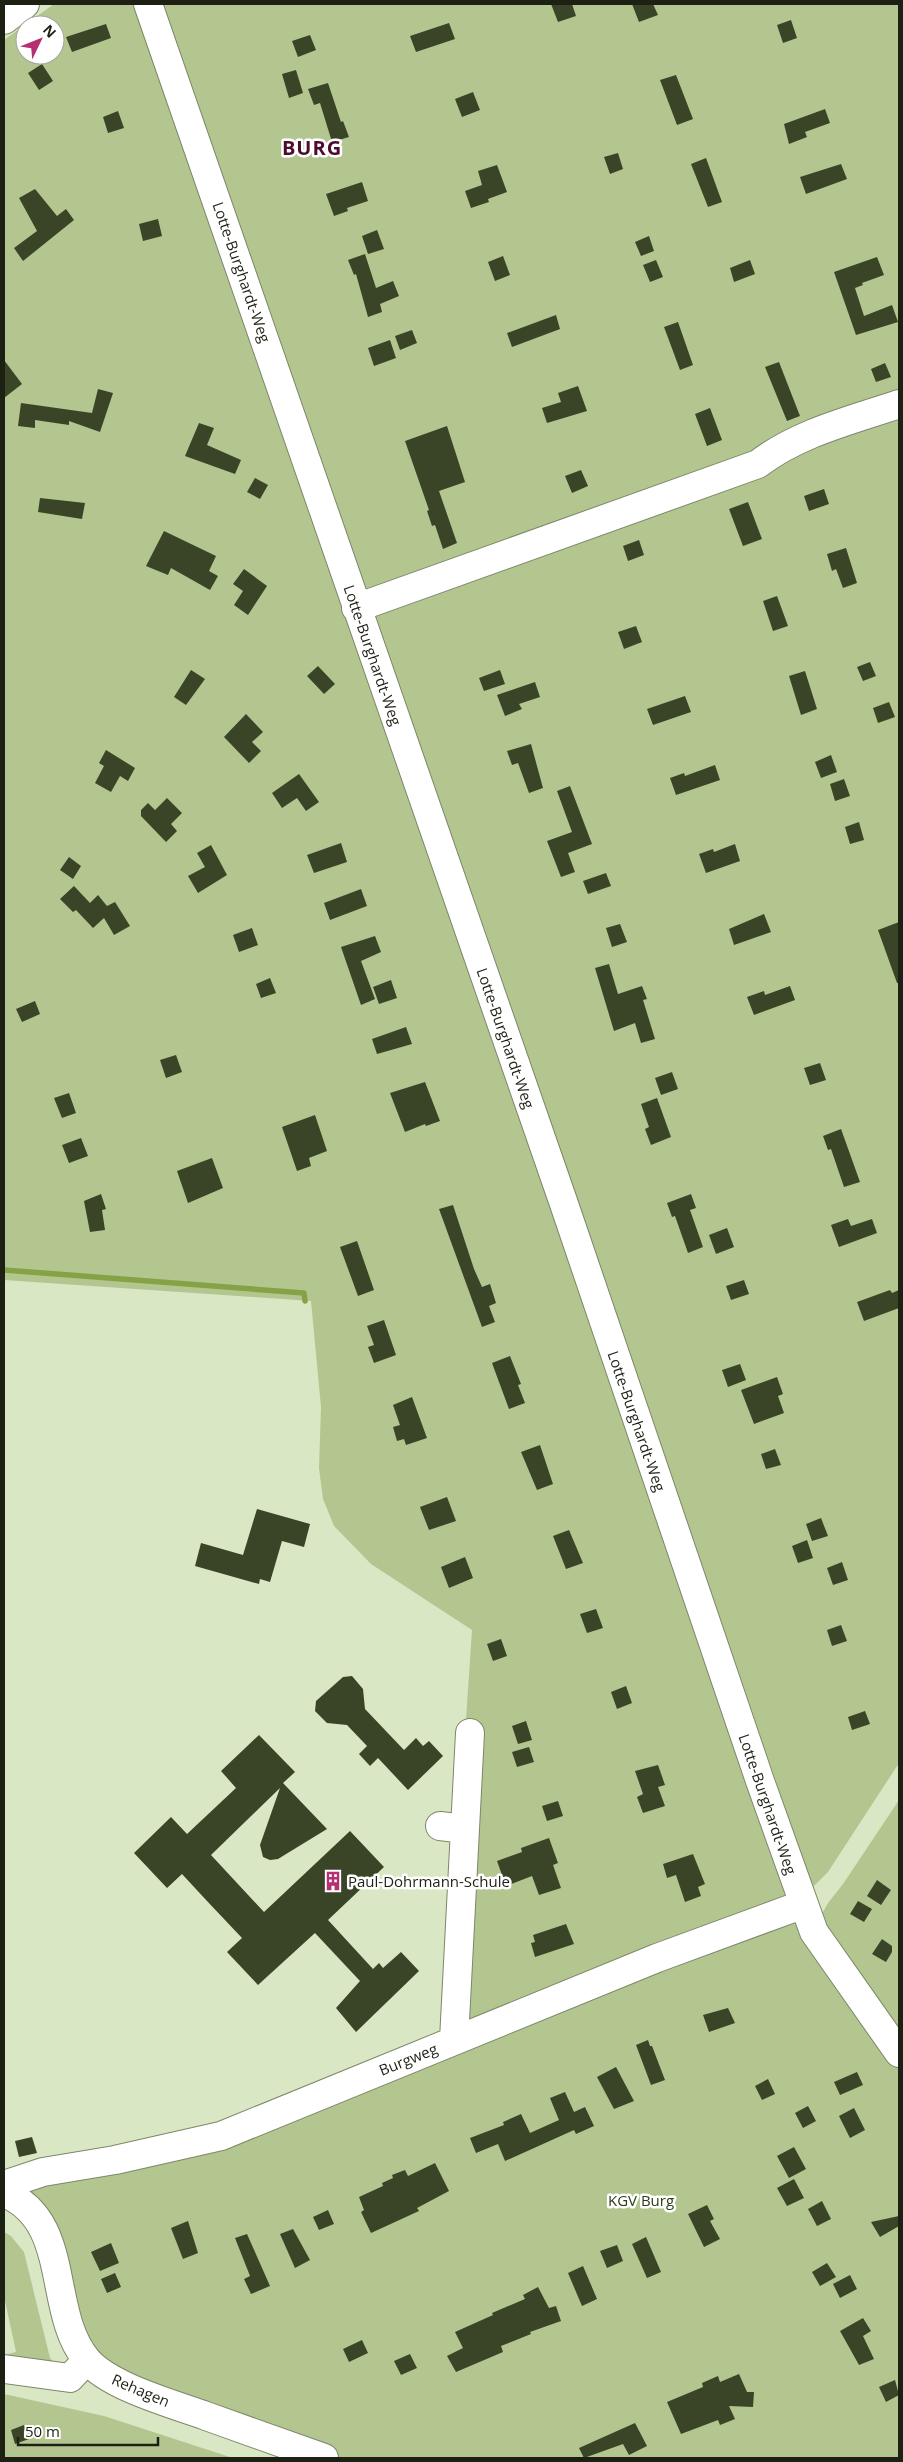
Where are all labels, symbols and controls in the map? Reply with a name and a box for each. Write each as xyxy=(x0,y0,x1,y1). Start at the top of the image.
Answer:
north arrow xyxy=(15,15,65,65)
text: N xyxy=(39,20,61,41)
district label: BURG xyxy=(282,134,342,161)
street label: Lotte-Burghardt-Weg xyxy=(209,199,275,345)
street label: Lotte-Burghardt-Weg xyxy=(340,582,406,728)
street label: Lotte-Burghardt-Weg xyxy=(473,965,539,1111)
street label: Lotte-Burghardt-Weg xyxy=(604,1348,670,1494)
street label: Lotte-Burghardt-Weg xyxy=(735,1731,801,1877)
building icon: Paul-Dohrmann-Schule xyxy=(322,1870,344,1892)
place label: Paul-Dohrmann-Schule xyxy=(348,1871,510,1891)
street label: Burgweg xyxy=(376,2038,440,2080)
park label: KGV Burg xyxy=(608,2190,674,2210)
street label: Rehagen xyxy=(109,2369,173,2411)
scale bar xyxy=(18,2414,158,2446)
text: 50 m xyxy=(25,2421,60,2441)

